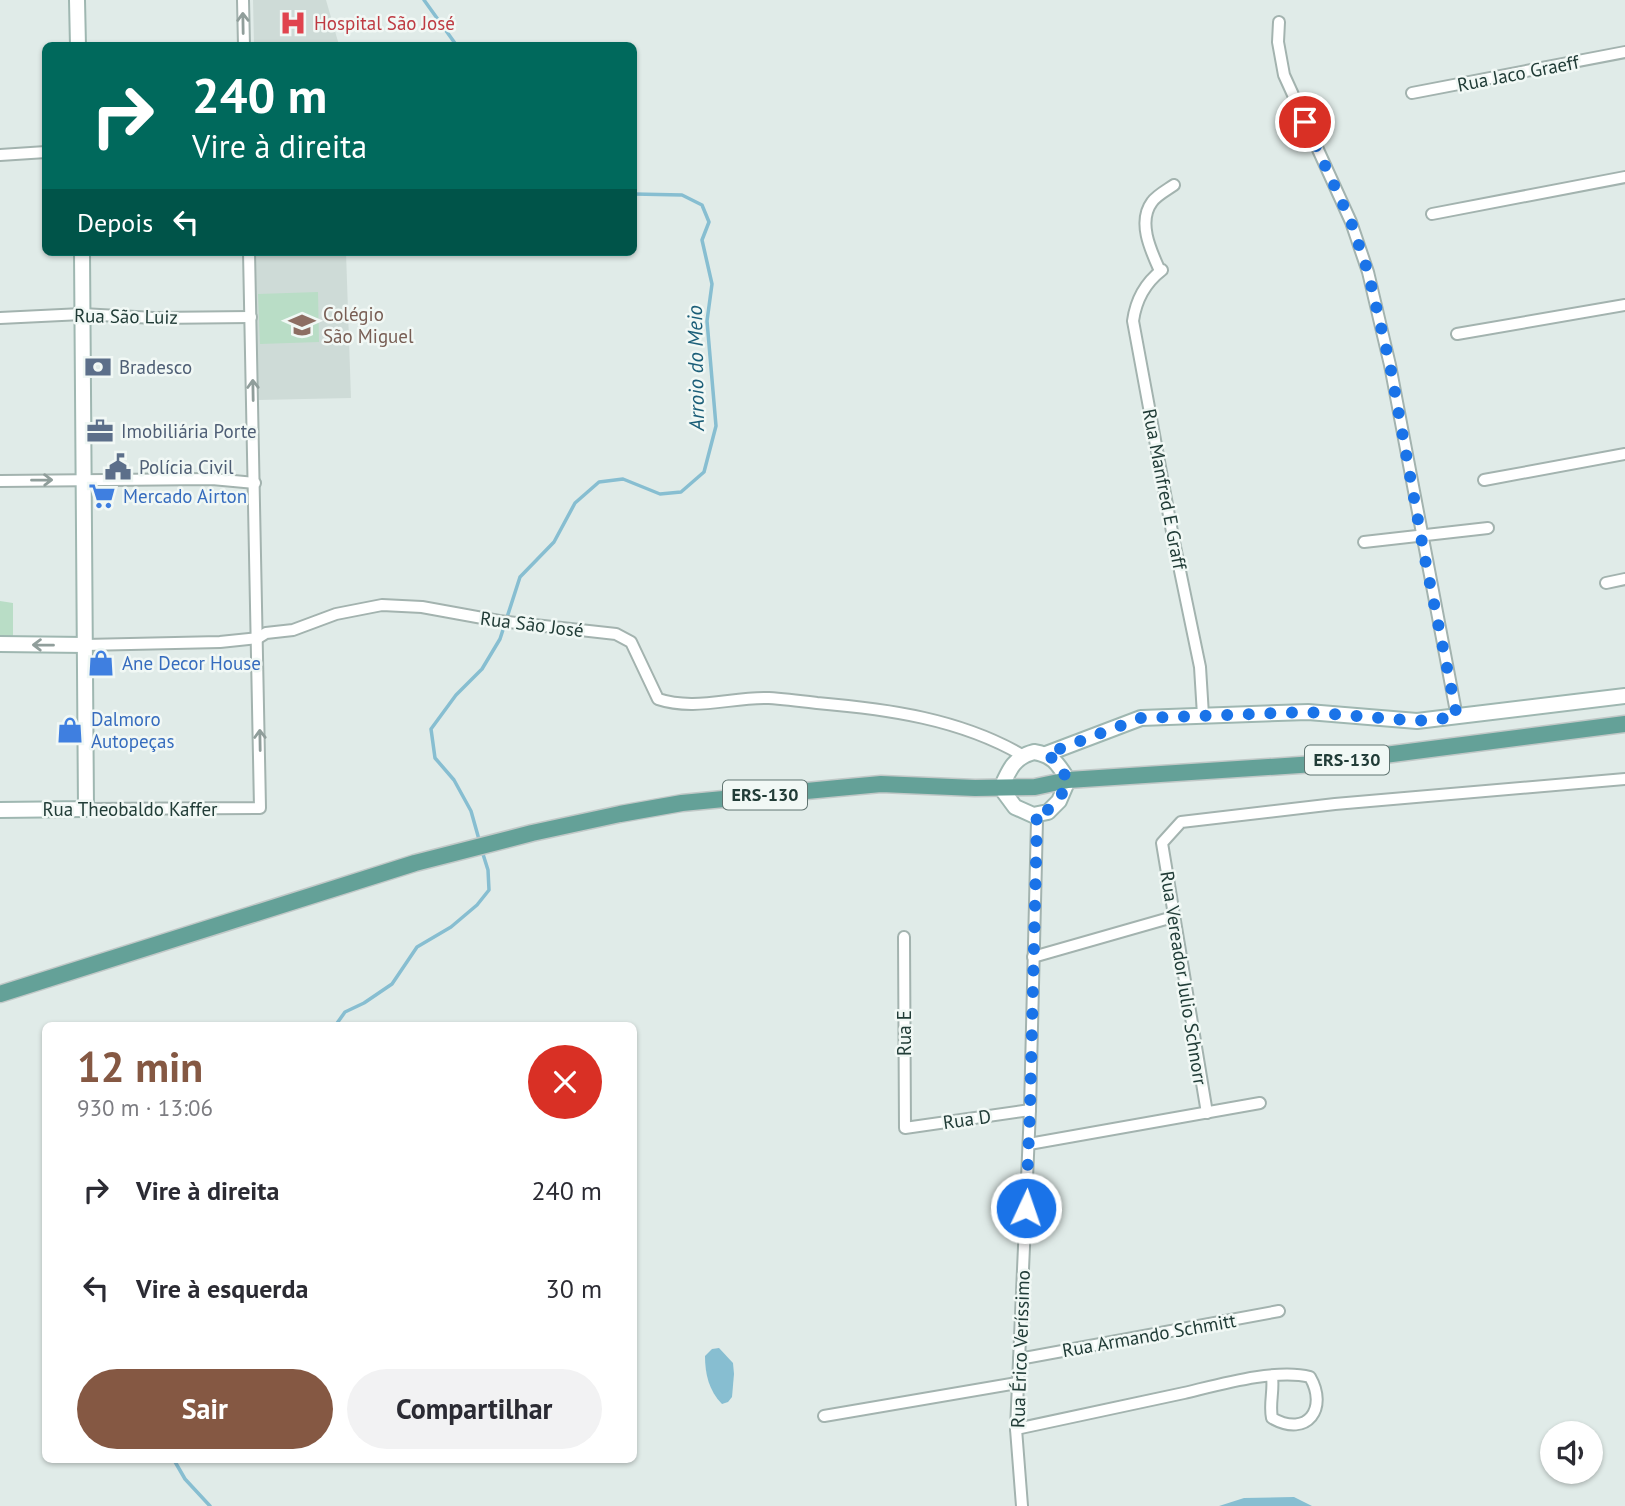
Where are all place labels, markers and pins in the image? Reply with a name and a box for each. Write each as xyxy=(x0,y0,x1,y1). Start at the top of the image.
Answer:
hospital icon: Hospital São José xyxy=(278,8,308,38)
place label: Hospital São José xyxy=(314,11,455,35)
pin xyxy=(1275,92,1335,152)
place label: Colégio São Miguel xyxy=(323,302,414,348)
school or university icon: Colégio São Miguel xyxy=(287,310,317,340)
bank icon: Bradesco xyxy=(83,352,113,382)
place label: Bradesco xyxy=(119,355,192,379)
office icon: Imobiliária Porte xyxy=(85,416,115,446)
place label: Imobiliária Porte xyxy=(121,419,257,443)
public building icon: Polícia Civil xyxy=(103,452,133,482)
place label: Polícia Civil xyxy=(139,455,234,479)
supermarket icon: Mercado Airton xyxy=(87,481,117,511)
place label: Mercado Airton xyxy=(123,484,247,508)
shop icon: Ane Decor House xyxy=(86,648,116,678)
place label: Ane Decor House xyxy=(122,651,261,675)
place label: Dalmoro Autopeças xyxy=(91,707,175,753)
shop icon: Dalmoro Autopeças xyxy=(55,715,85,745)

